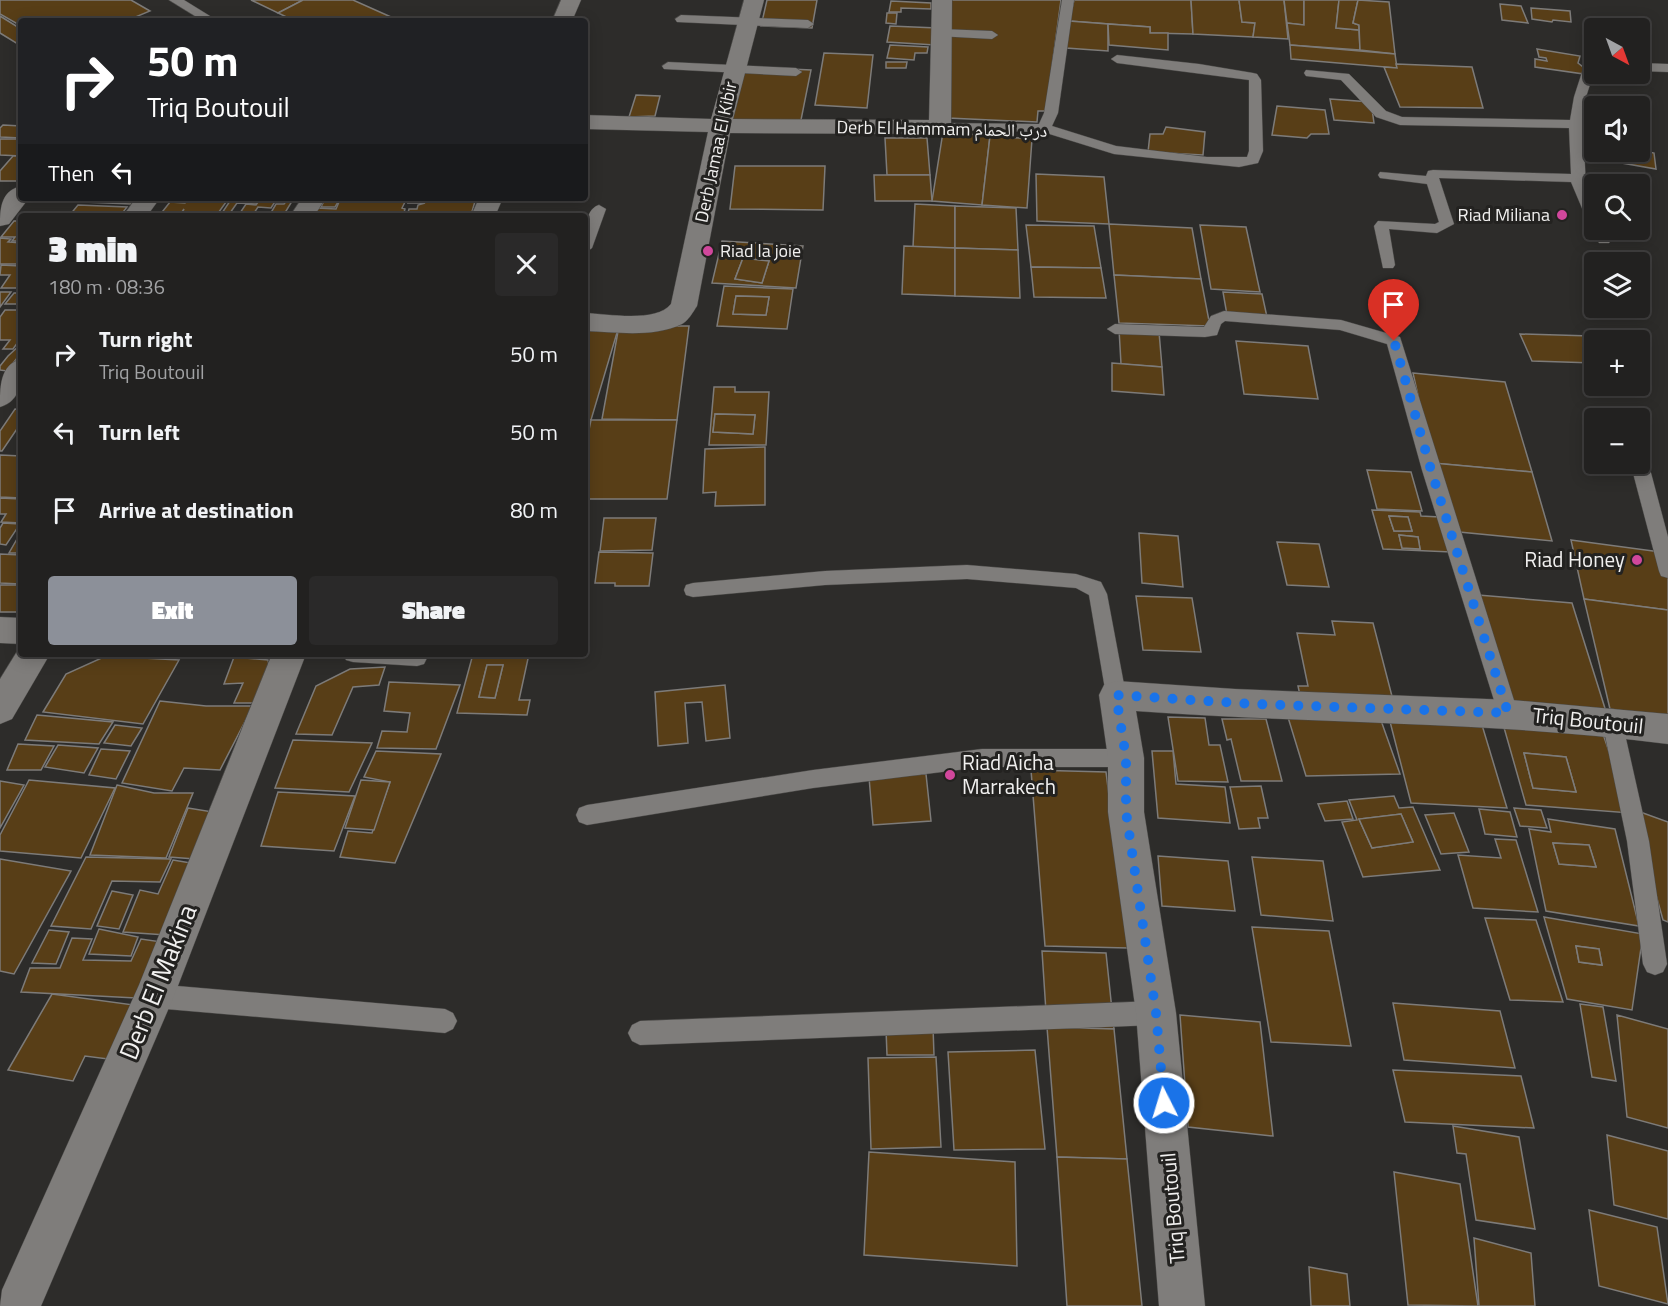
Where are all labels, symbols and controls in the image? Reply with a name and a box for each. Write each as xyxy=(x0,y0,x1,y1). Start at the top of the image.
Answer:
north arrow xyxy=(1584,18,1650,84)
map controls xyxy=(1584,18,1650,474)
text: 50 m xyxy=(147,28,239,92)
icon: right xyxy=(48,42,126,120)
street label: Derb Jamaa El Kibir xyxy=(687,79,744,225)
text: Triq Boutouil xyxy=(147,86,290,127)
button: sound xyxy=(1584,96,1650,162)
street label: Derb El Hammam درب الحمام xyxy=(836,113,1048,144)
text: Then xyxy=(48,156,94,190)
icon: left xyxy=(106,156,139,189)
button: search xyxy=(1584,174,1650,240)
place label: Riad Miliana xyxy=(1458,201,1550,228)
marker: Riad Miliana xyxy=(1555,208,1569,222)
text: 3 min xyxy=(48,221,137,276)
button: close xyxy=(495,233,558,296)
place label: Riad la joie xyxy=(720,237,801,264)
marker: Riad la joie xyxy=(701,244,715,258)
button: layers xyxy=(1584,252,1650,318)
text: 180 m · 08:36 xyxy=(48,271,165,302)
pin xyxy=(1368,279,1419,341)
icon: arrive xyxy=(1377,288,1410,321)
text: Turn right xyxy=(99,322,193,356)
button: + xyxy=(1584,330,1650,396)
text: 50 m xyxy=(510,337,558,371)
icon: right xyxy=(48,338,81,371)
text: Triq Boutouil xyxy=(99,356,205,387)
button: − xyxy=(1584,408,1650,474)
text: Turn left xyxy=(99,415,180,449)
text: 50 m xyxy=(510,415,558,449)
icon: left xyxy=(48,416,81,449)
text: Arrive at destination xyxy=(99,493,294,527)
text: 80 m xyxy=(510,493,558,527)
icon: arrive xyxy=(48,494,81,527)
place label: Riad Honey xyxy=(1524,543,1625,575)
marker: Riad Honey xyxy=(1630,553,1644,567)
button: Exit xyxy=(48,576,297,645)
button: Share xyxy=(309,576,558,645)
street label: Triq Boutouil xyxy=(1531,698,1645,742)
place label: Riad Aicha Marrakech xyxy=(962,746,1056,802)
marker: Riad Aicha Marrakech xyxy=(943,768,957,782)
street label: Derb El Makina xyxy=(109,898,206,1065)
position arrow xyxy=(1132,1071,1196,1135)
street label: Triq Boutouil xyxy=(1151,1151,1193,1265)

